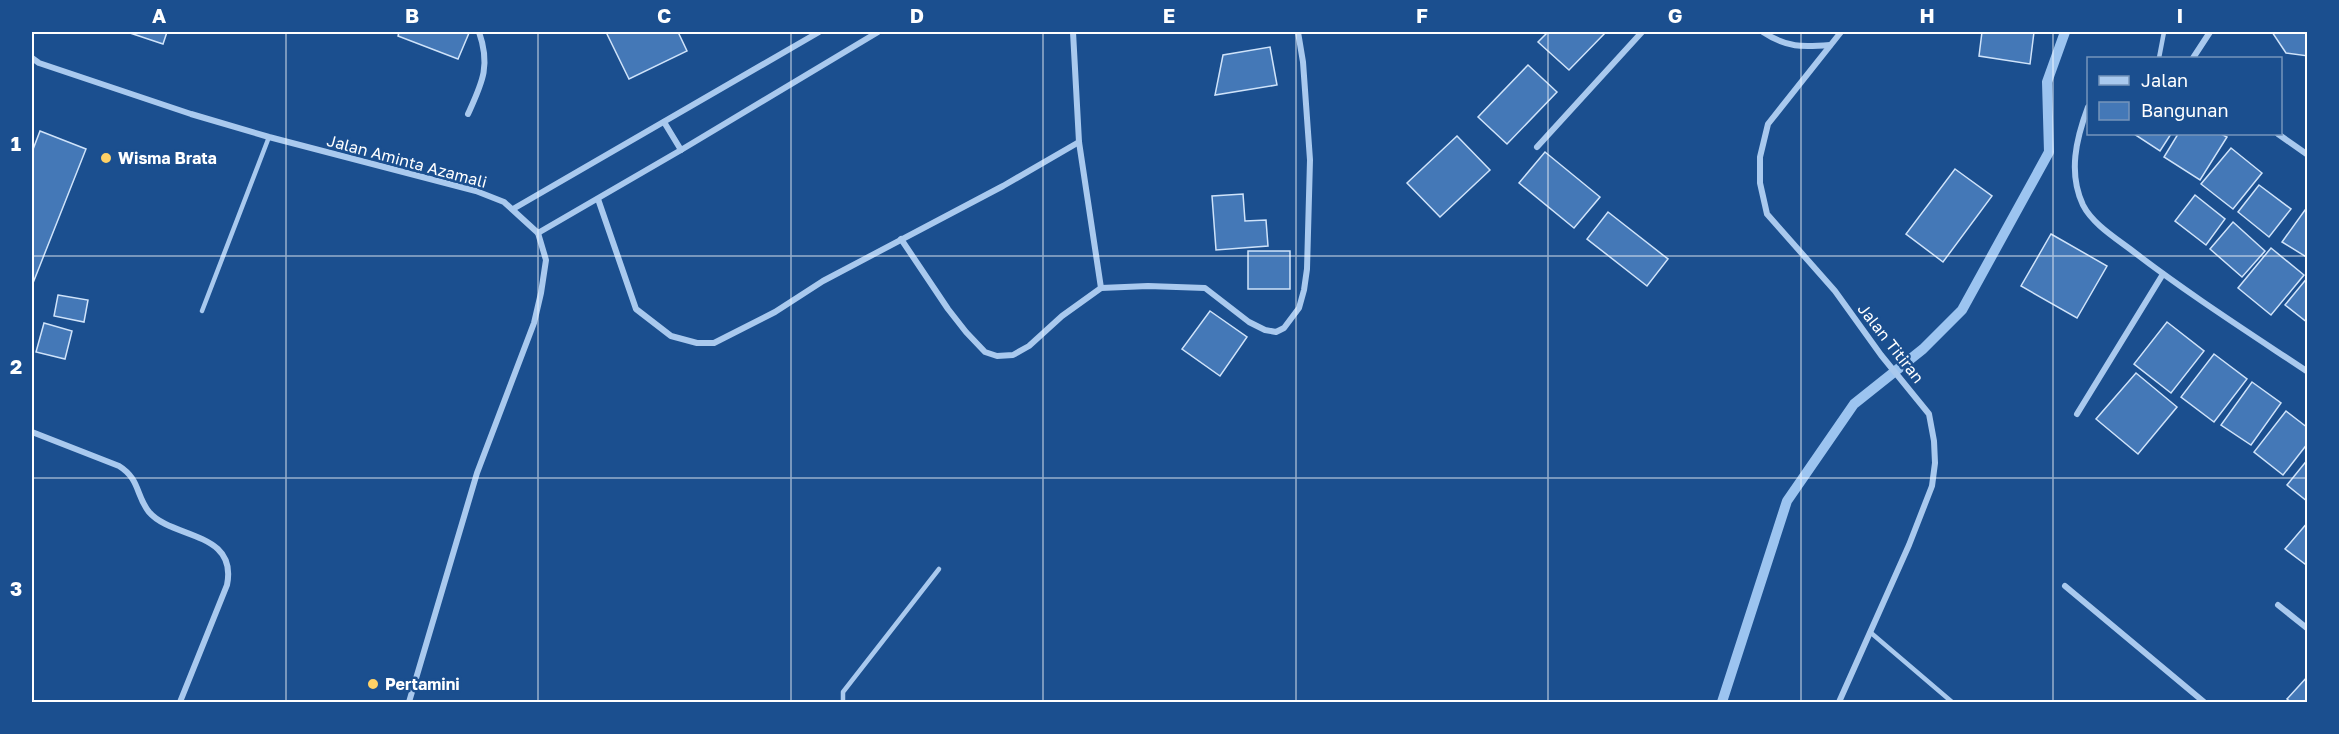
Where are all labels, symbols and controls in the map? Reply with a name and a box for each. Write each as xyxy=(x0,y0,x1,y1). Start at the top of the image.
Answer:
text: A xyxy=(152,3,166,27)
text: B xyxy=(405,3,419,27)
text: C xyxy=(657,3,671,27)
text: D xyxy=(910,3,924,27)
text: E xyxy=(1163,3,1175,27)
text: F xyxy=(1416,3,1428,27)
text: G xyxy=(1668,3,1682,27)
text: H xyxy=(1919,3,1935,27)
text: I xyxy=(2177,3,2183,27)
legend xyxy=(2087,57,2282,135)
text: Jalan xyxy=(2141,69,2188,91)
text: Bangunan xyxy=(2141,99,2229,121)
street label: Jalan Aminta Azamali xyxy=(325,130,489,192)
text: 1 xyxy=(11,131,21,155)
place label: Wisma Brata xyxy=(118,148,217,168)
marker: Wisma Brata xyxy=(99,151,113,165)
street label: Jalan Titiran xyxy=(1854,299,1928,387)
text: 2 xyxy=(10,354,22,378)
text: 3 xyxy=(10,576,22,600)
place label: Pertamini xyxy=(385,674,460,694)
marker: Pertamini xyxy=(366,677,380,691)

